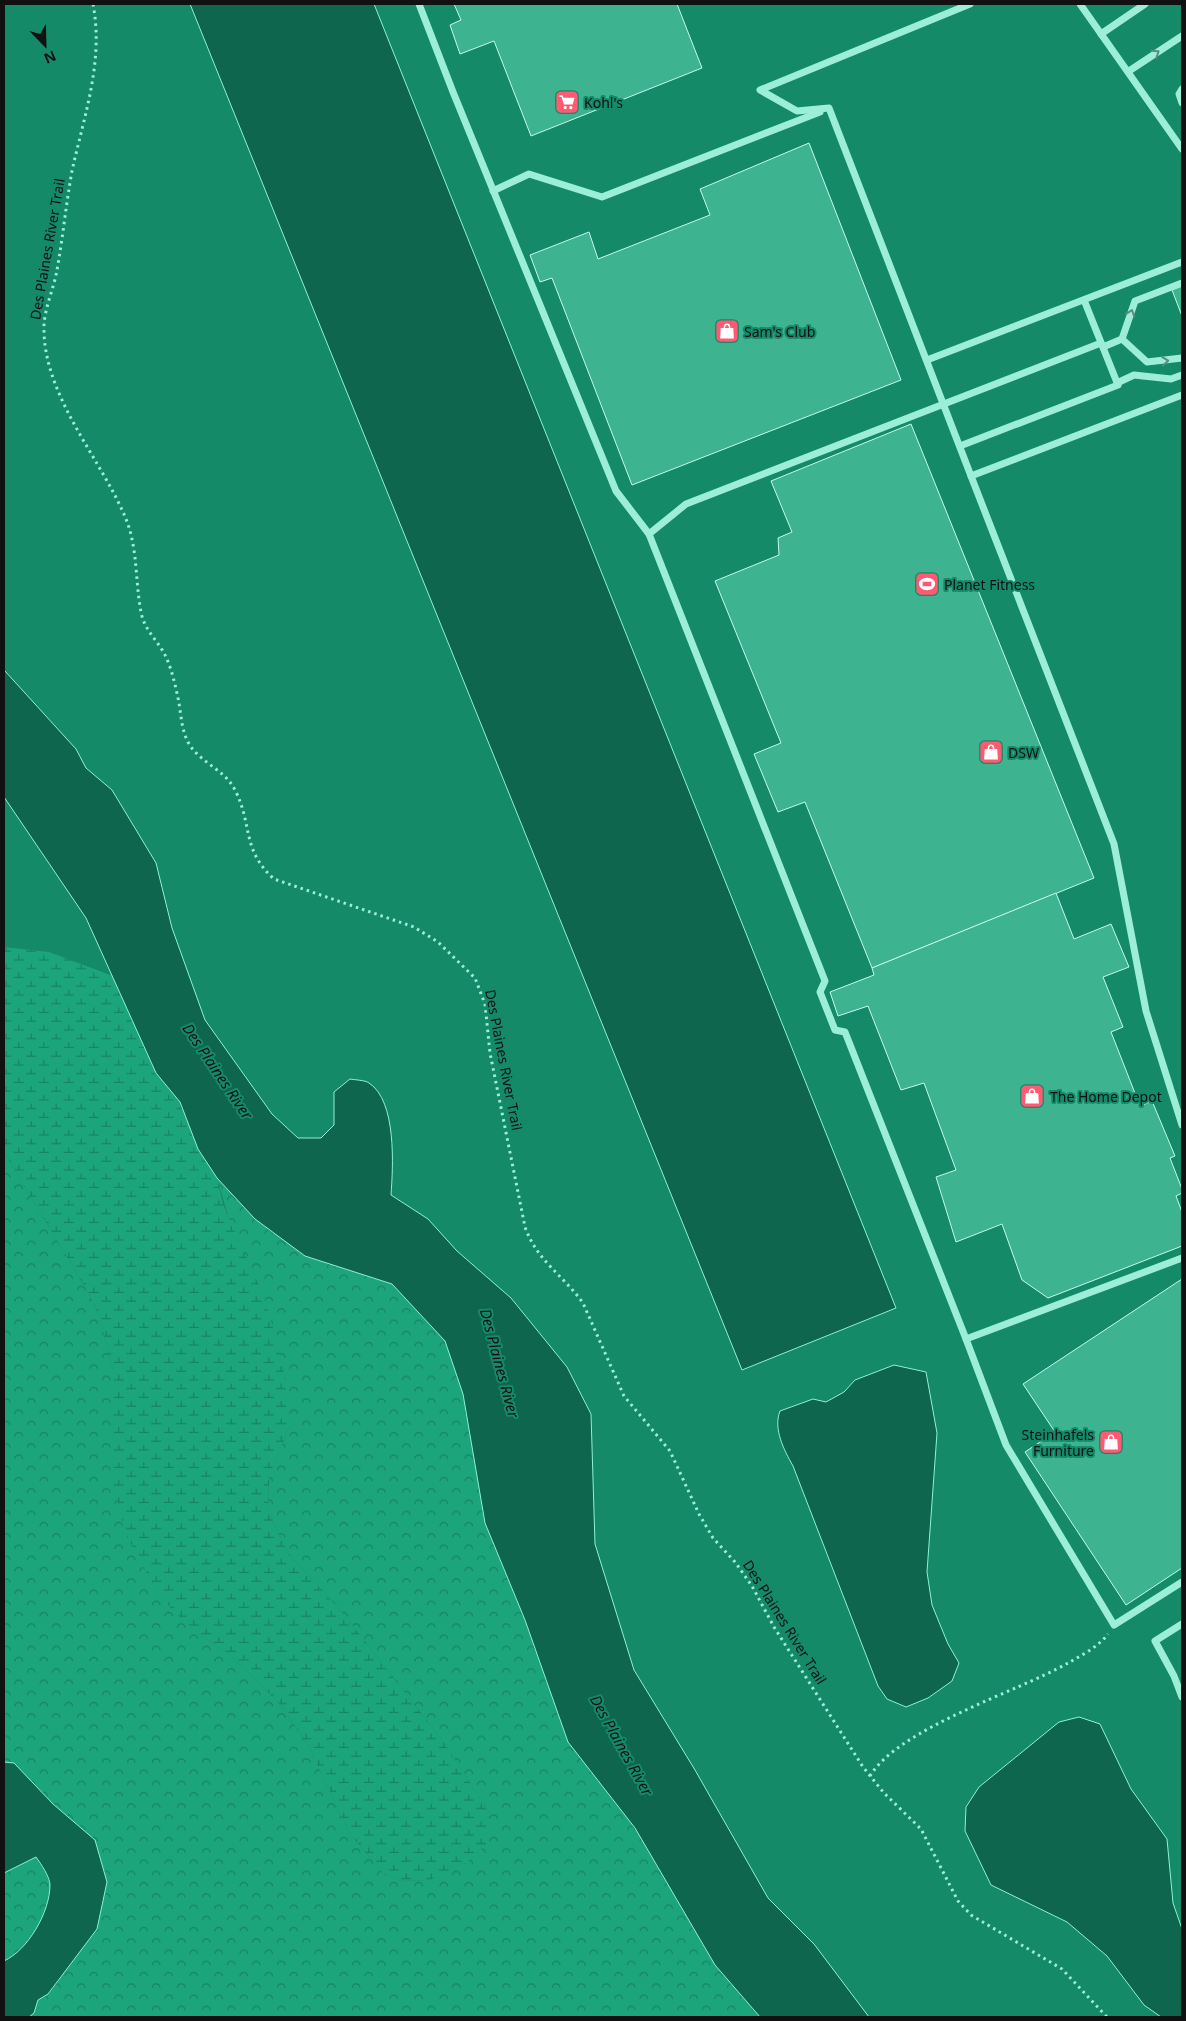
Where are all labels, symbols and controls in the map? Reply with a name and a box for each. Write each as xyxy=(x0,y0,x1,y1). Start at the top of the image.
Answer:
north arrow xyxy=(20,20,70,70)
text: N xyxy=(41,46,59,68)
one-way arrow xyxy=(1151,50,1160,60)
supermarket icon: Kohl's xyxy=(554,89,580,115)
place label: Kohl's xyxy=(584,93,623,112)
street label: Des Plaines River Trail xyxy=(25,177,69,321)
one-way arrow xyxy=(1125,309,1135,318)
shop icon: Sam's Club xyxy=(714,318,740,344)
place label: Sam's Club xyxy=(744,322,815,341)
one-way arrow xyxy=(1162,355,1170,366)
sports icon: Planet Fitness xyxy=(914,571,940,597)
place label: Planet Fitness xyxy=(944,575,1035,594)
shop icon: DSW xyxy=(978,739,1004,765)
place label: DSW xyxy=(1008,743,1039,762)
street label: Des Plaines River Trail xyxy=(481,988,527,1132)
water label: Des Plaines River xyxy=(178,1019,258,1124)
shop icon: The Home Depot xyxy=(1019,1083,1045,1109)
place label: The Home Depot xyxy=(1050,1087,1162,1106)
water label: Des Plaines River xyxy=(476,1306,524,1421)
place label: Steinhafels Furniture xyxy=(1022,1425,1094,1460)
shop icon: Steinhafels Furniture xyxy=(1098,1429,1124,1455)
street label: Des Plaines River Trail xyxy=(739,1556,831,1688)
water label: Des Plaines River xyxy=(586,1691,658,1800)

